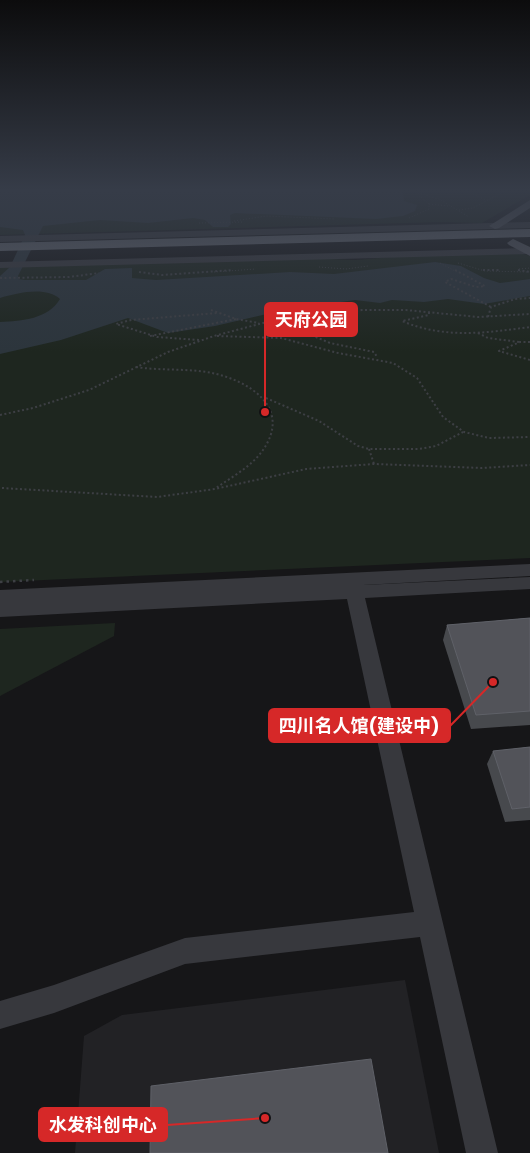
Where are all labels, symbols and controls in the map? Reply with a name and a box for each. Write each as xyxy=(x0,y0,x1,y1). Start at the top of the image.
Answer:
callout: 天府公园 xyxy=(265,303,357,336)
text: 天府公园 xyxy=(275,307,347,332)
callout: 四川名人馆(建设中) xyxy=(269,709,450,742)
text: 四川名人馆(建设中) xyxy=(278,713,440,738)
callout: 水发科创中心 xyxy=(39,1108,167,1141)
text: 水发科创中心 xyxy=(49,1112,157,1137)

